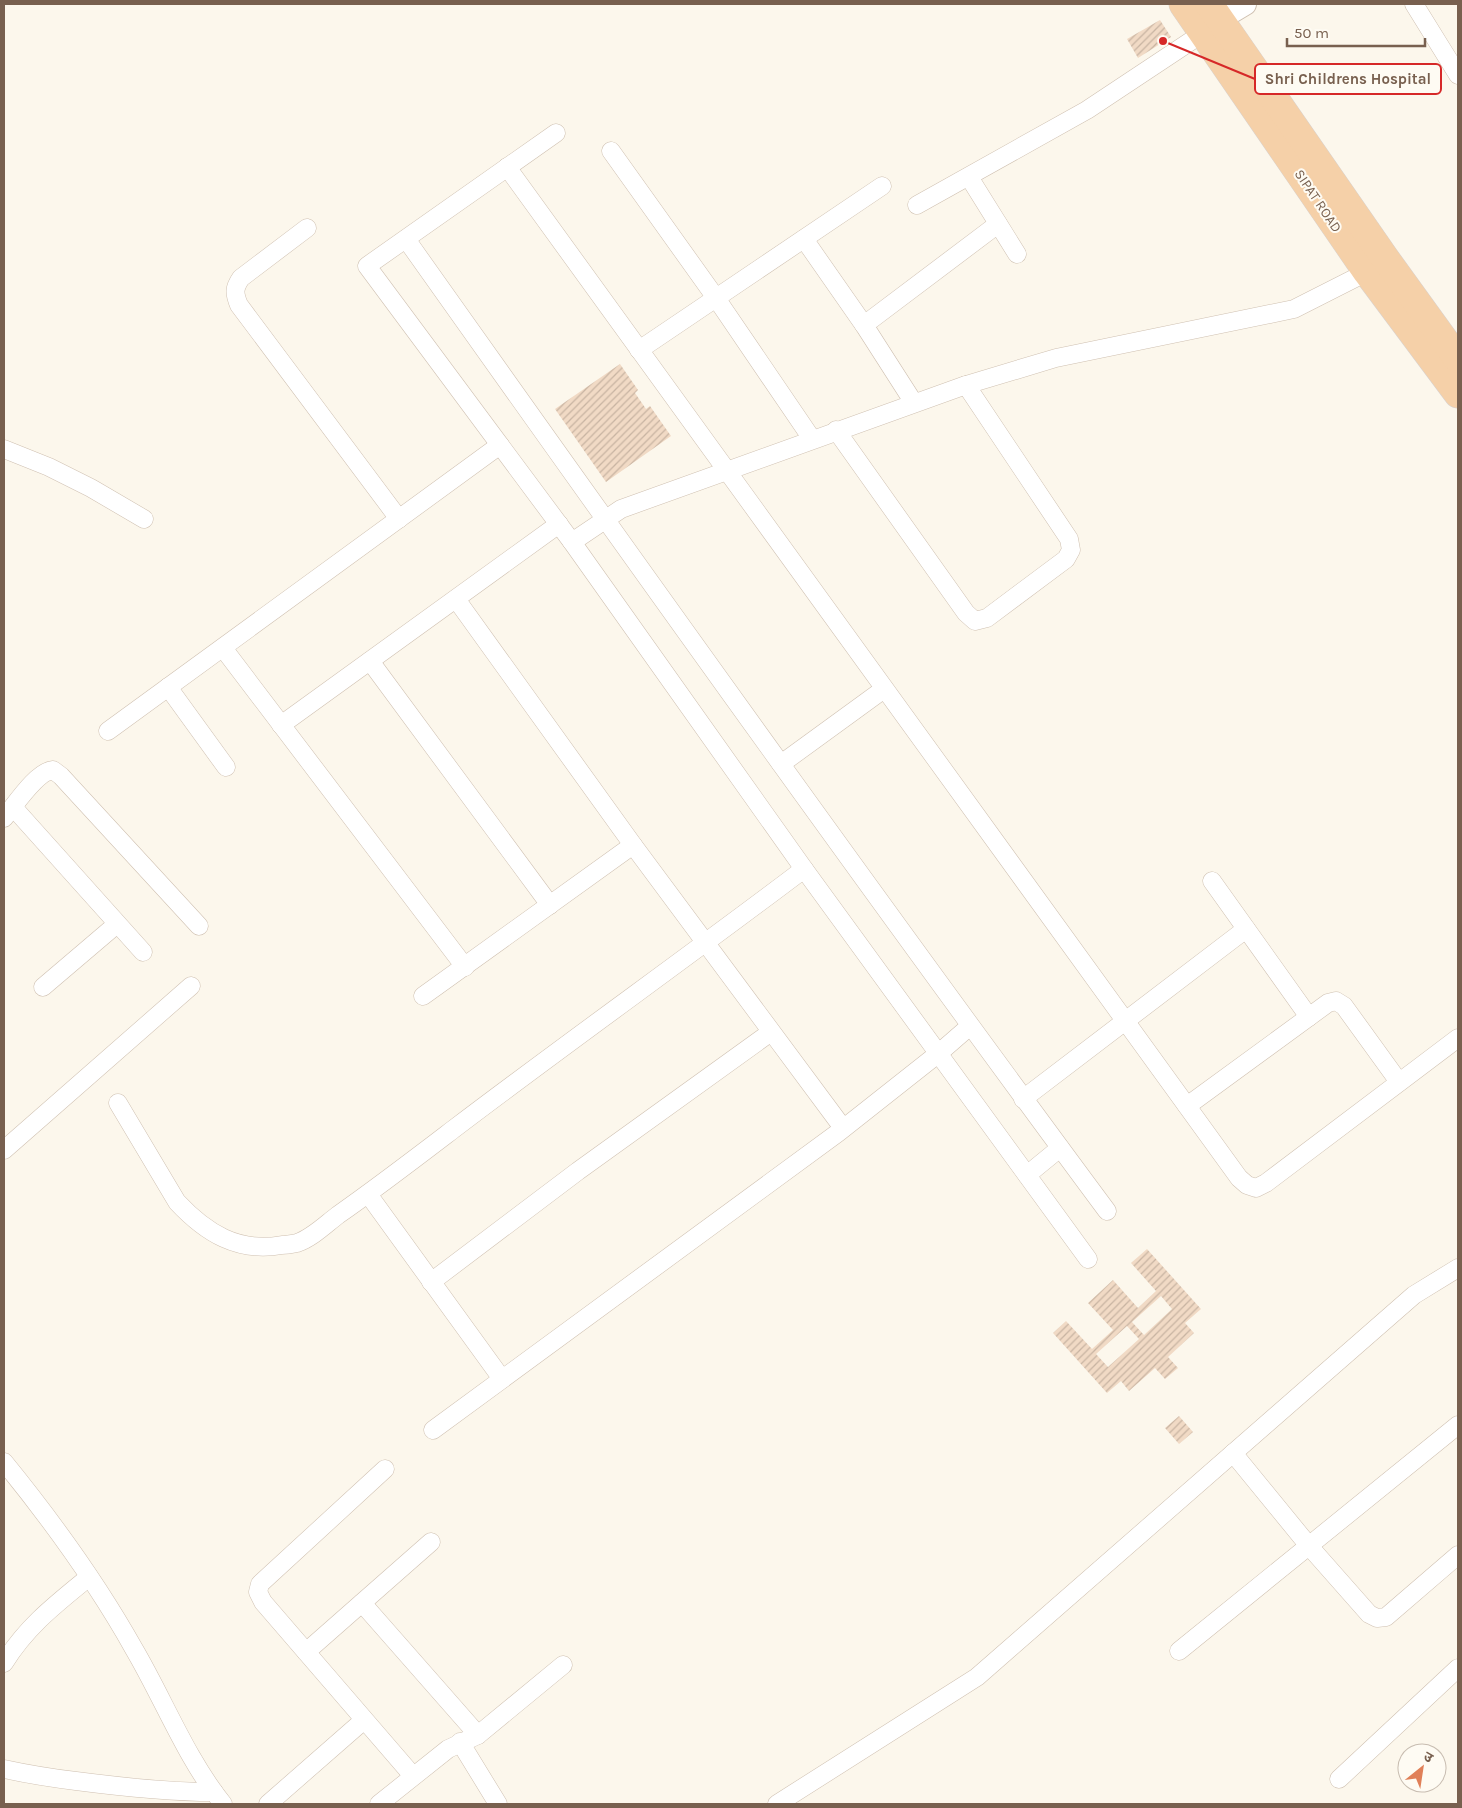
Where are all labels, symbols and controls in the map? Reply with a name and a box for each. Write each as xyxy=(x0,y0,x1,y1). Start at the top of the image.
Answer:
scale bar xyxy=(1287,15,1424,47)
text: 50 m xyxy=(1294,24,1329,42)
callout: Shri Childrens Hospital xyxy=(1255,64,1441,94)
text: Shri Childrens Hospital xyxy=(1265,70,1431,88)
street label: SIPAT ROAD xyxy=(1291,166,1345,236)
north arrow xyxy=(1397,1743,1447,1793)
text: उ xyxy=(1420,1748,1437,1767)

